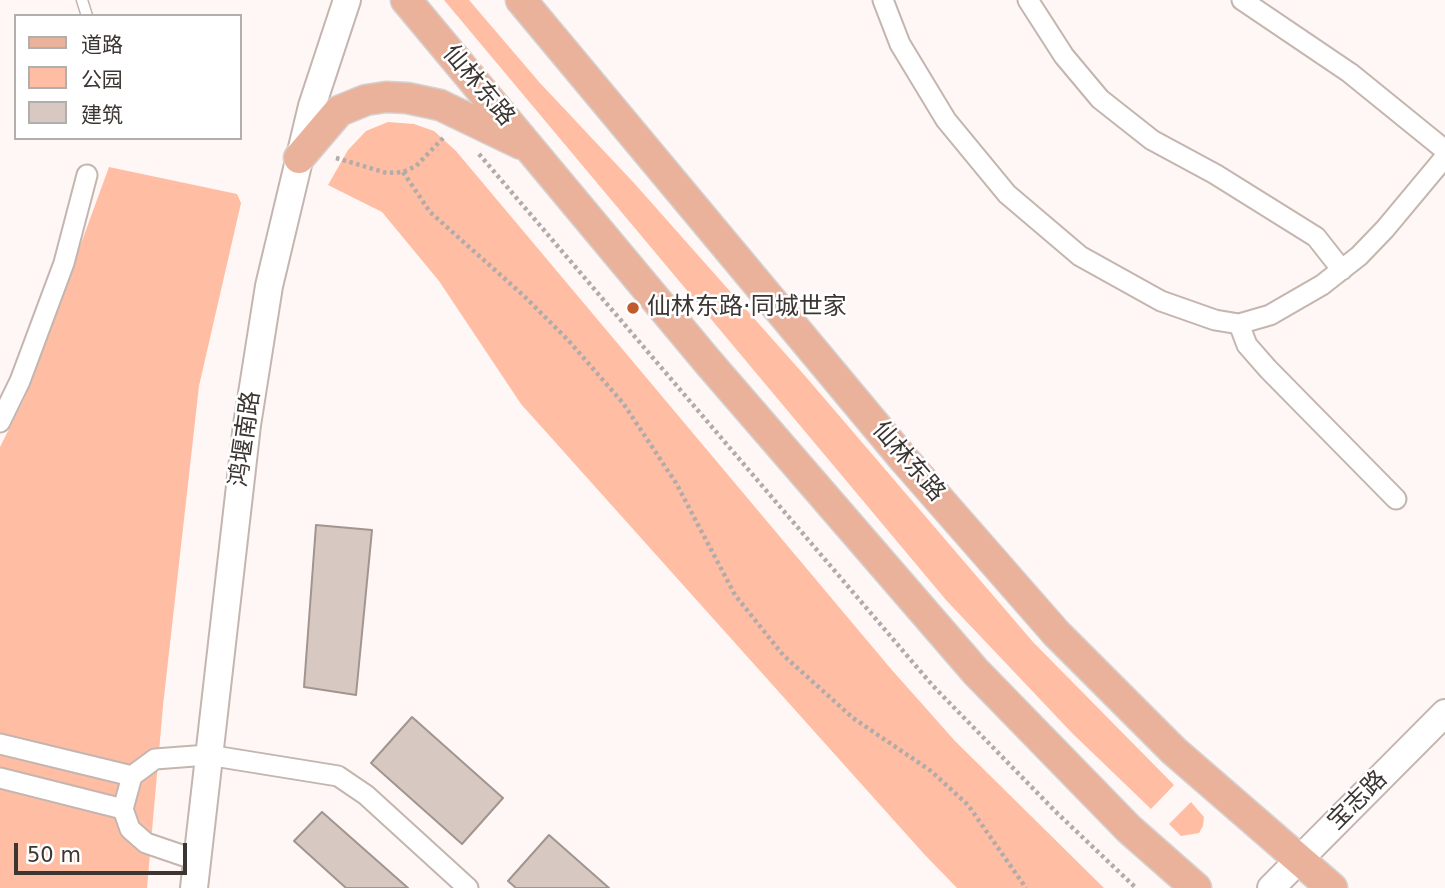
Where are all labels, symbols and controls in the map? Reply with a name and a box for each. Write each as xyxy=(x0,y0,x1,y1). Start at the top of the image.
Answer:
legend xyxy=(14,14,242,140)
text: 道路 xyxy=(81,33,123,57)
street label: 仙林东路 xyxy=(436,40,520,132)
text: 公园 xyxy=(81,68,123,92)
text: 建筑 xyxy=(81,103,123,127)
place label: 仙林东路·同城世家 xyxy=(647,294,847,322)
marker: 仙林东路·同城世家 xyxy=(625,300,641,316)
street label: 鸿堰南路 xyxy=(225,389,267,489)
street label: 仙林东路 xyxy=(866,416,950,508)
street label: 宝志路 xyxy=(1322,765,1394,837)
scale bar xyxy=(18,828,191,872)
text: 50 m xyxy=(27,843,81,867)

